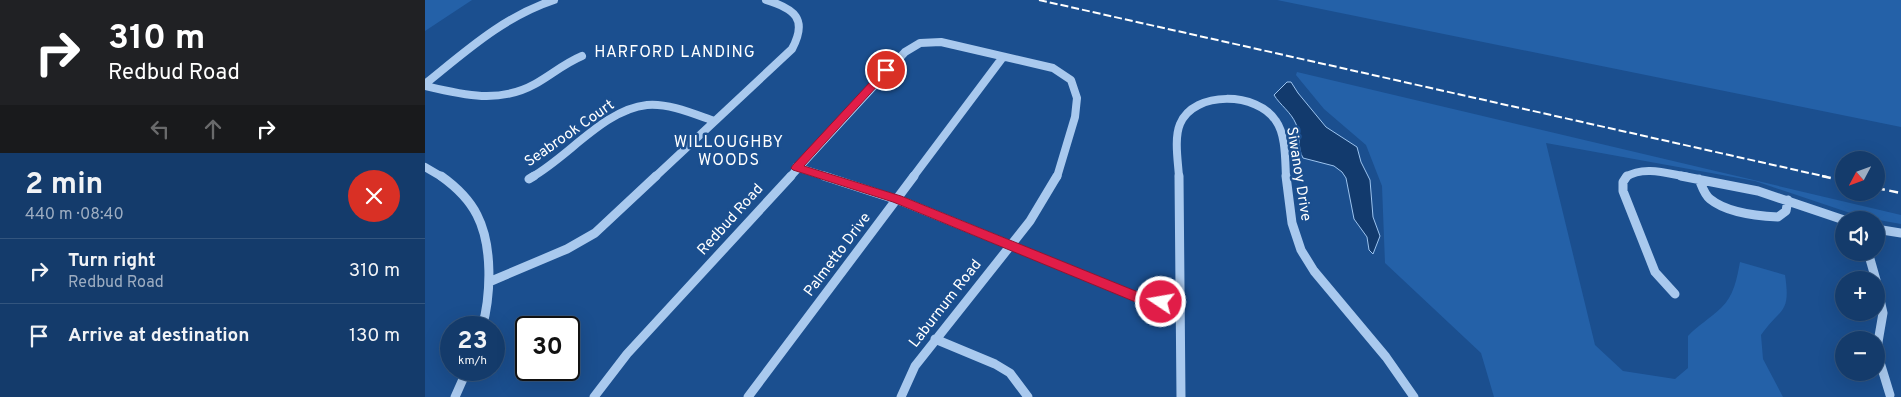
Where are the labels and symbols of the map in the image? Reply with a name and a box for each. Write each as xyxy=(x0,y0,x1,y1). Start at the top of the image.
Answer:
district label: HARFORD LANDING xyxy=(594,43,756,63)
pin xyxy=(865,49,907,91)
street label: Seabrook Court xyxy=(521,96,619,172)
street label: Siwanoy Drive xyxy=(1281,125,1315,223)
district label: WILLOUGHBY WOODS xyxy=(674,133,784,171)
north arrow xyxy=(1835,151,1885,201)
street label: Redbud Road xyxy=(694,180,768,260)
street label: Palmetto Drive xyxy=(800,209,876,301)
street label: Laburnum Road xyxy=(906,256,986,352)
position arrow xyxy=(1134,275,1186,327)
speed limit sign: 30 xyxy=(515,316,580,381)

